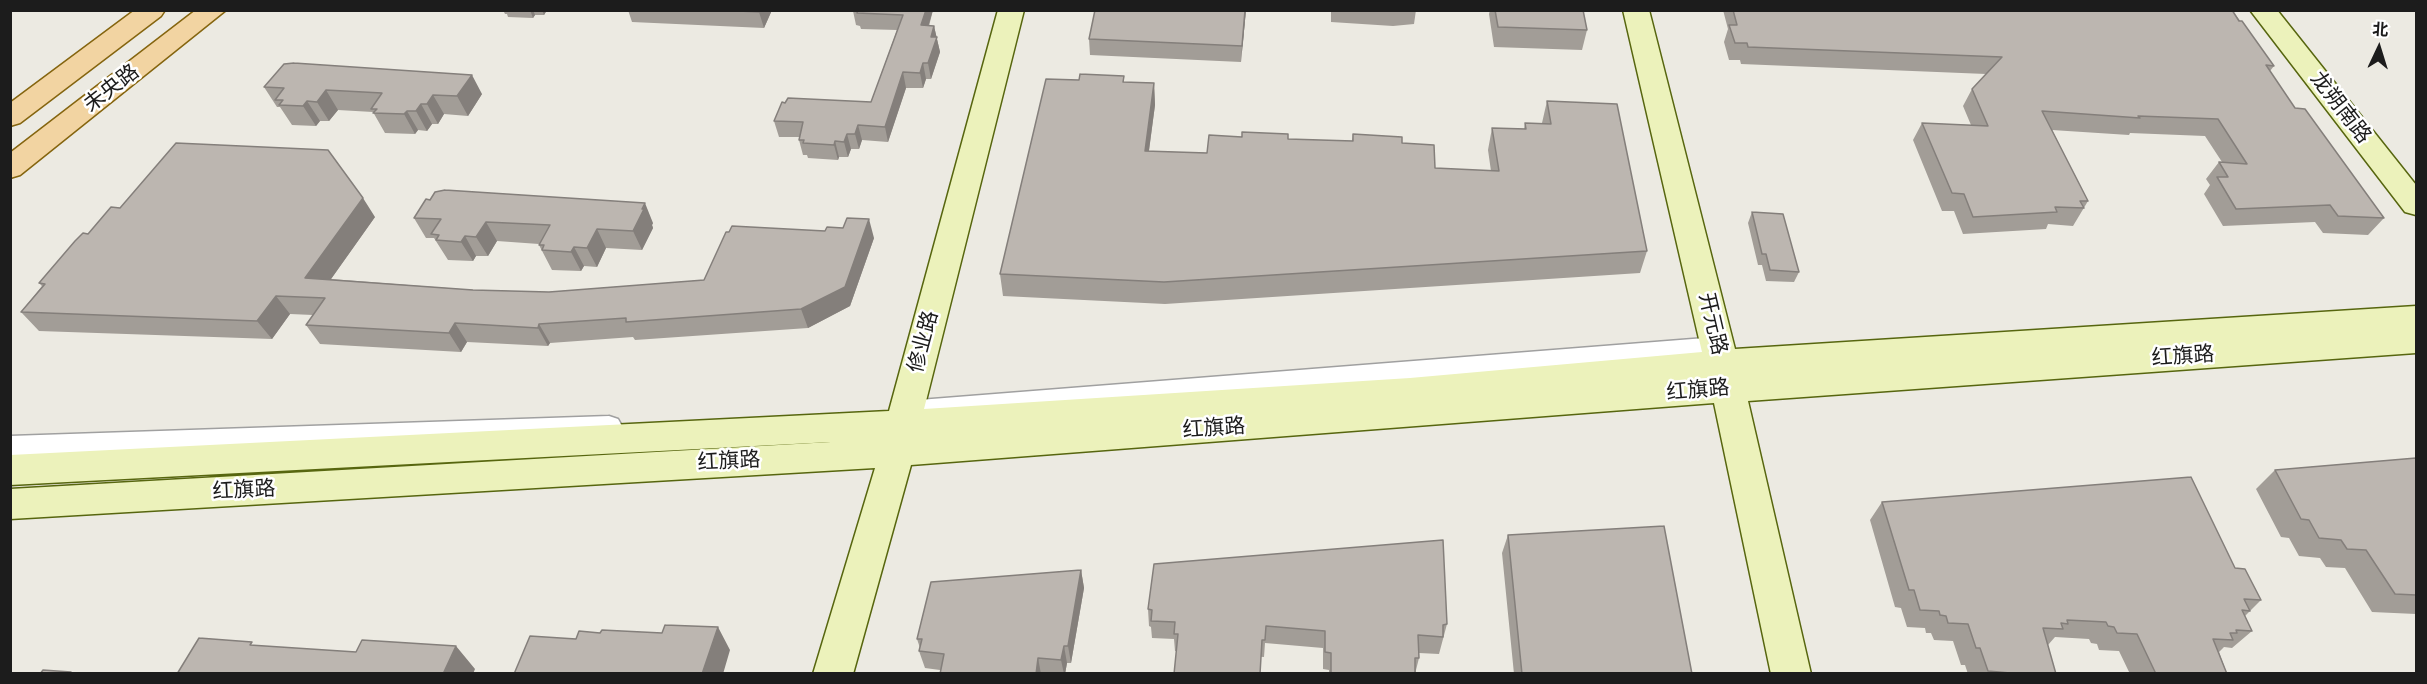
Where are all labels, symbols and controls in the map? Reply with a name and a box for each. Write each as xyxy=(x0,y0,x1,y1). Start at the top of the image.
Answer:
north arrow xyxy=(2349,18,2409,78)
text: 北 xyxy=(2372,20,2389,41)
street label: 未央路 xyxy=(79,60,145,118)
street label: 龙朔南路 xyxy=(2304,67,2376,149)
street label: 开元路 xyxy=(1693,290,1731,358)
street label: 修业路 xyxy=(904,308,944,376)
street label: 红旗路 xyxy=(2151,342,2215,372)
street label: 红旗路 xyxy=(1666,376,1730,406)
street label: 红旗路 xyxy=(1182,414,1246,444)
street label: 红旗路 xyxy=(697,448,761,476)
street label: 红旗路 xyxy=(212,477,276,505)

